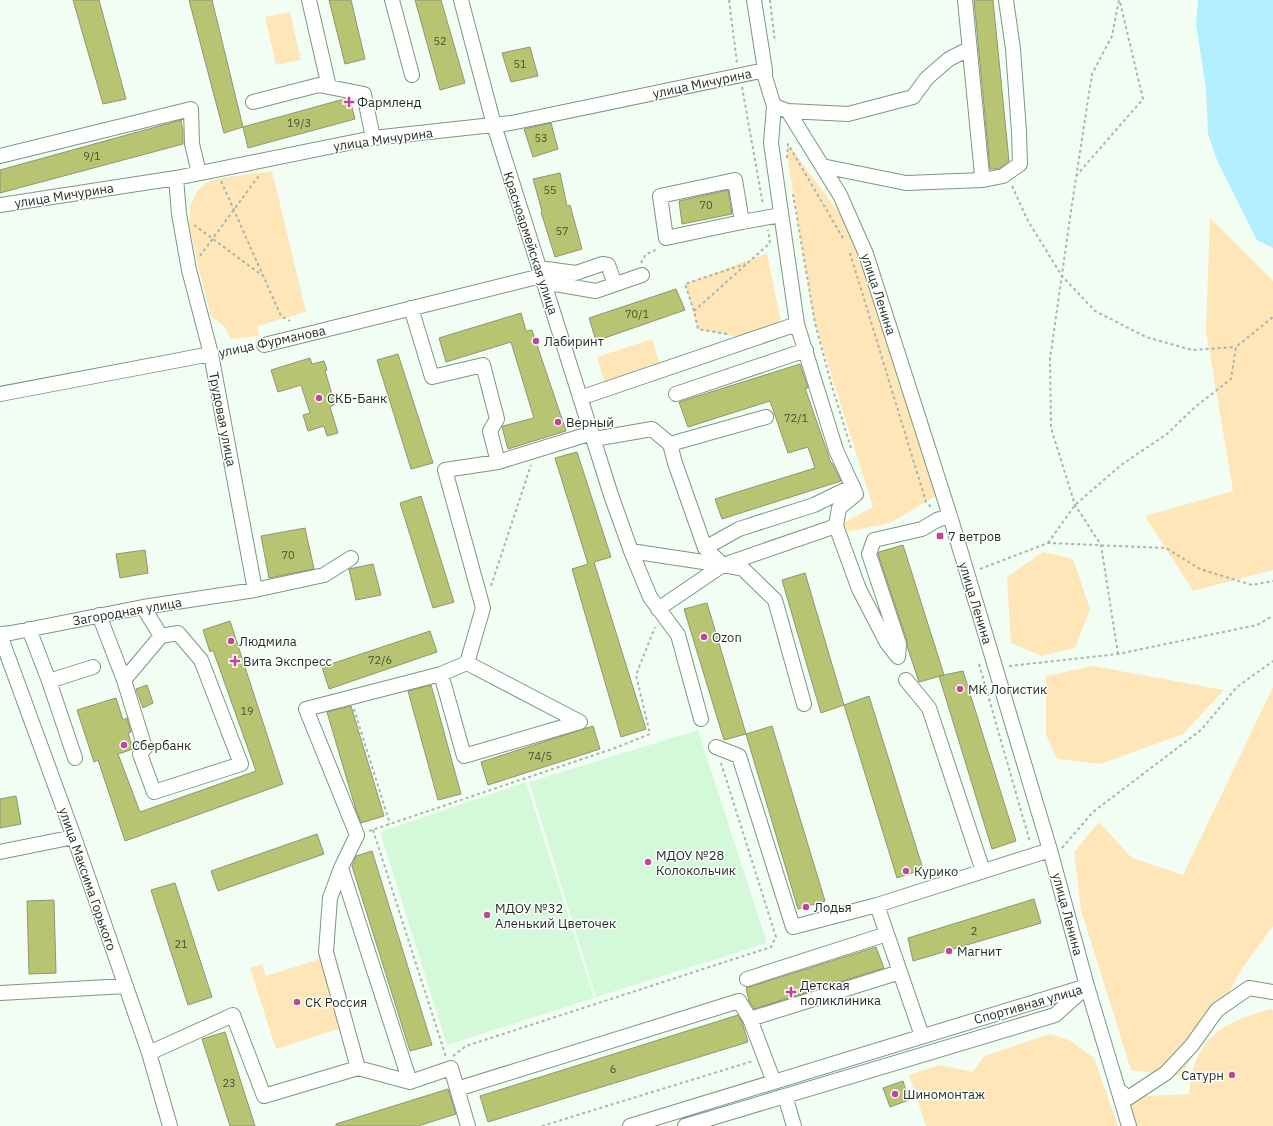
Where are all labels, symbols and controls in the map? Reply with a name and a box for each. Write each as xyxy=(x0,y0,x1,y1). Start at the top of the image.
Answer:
house number: 52 xyxy=(433,34,447,48)
house number: 51 xyxy=(513,57,527,71)
street label: улица Мичурина xyxy=(651,65,753,102)
place label: Фармленд xyxy=(357,94,422,111)
marker: Фармленд xyxy=(344,97,354,107)
house number: 19/3 xyxy=(287,116,311,130)
street label: улица Мичурина xyxy=(332,124,434,155)
house number: 53 xyxy=(534,131,548,145)
house number: 9/1 xyxy=(83,149,101,163)
street label: Красноармейская улица xyxy=(499,169,562,317)
street label: улица Мичурина xyxy=(13,179,115,212)
house number: 55 xyxy=(543,183,557,197)
house number: 70 xyxy=(699,198,713,212)
house number: 57 xyxy=(555,224,569,238)
street label: улица Ленина xyxy=(857,251,900,337)
house number: 70/1 xyxy=(625,307,649,321)
street label: улица Фурманова xyxy=(217,322,327,361)
place label: Лабиринт xyxy=(544,333,604,350)
marker: Лабиринт xyxy=(531,336,541,346)
street label: Трудовая улица xyxy=(205,370,240,468)
place label: СКБ-Банк xyxy=(327,390,387,407)
marker: СКБ-Банк xyxy=(314,393,324,403)
house number: 72/1 xyxy=(784,411,808,425)
place label: Верный xyxy=(566,414,614,431)
marker: Верный xyxy=(553,417,563,427)
place label: 7 ветров xyxy=(948,528,1001,545)
marker: 7 ветров xyxy=(935,531,945,541)
house number: 70 xyxy=(281,548,295,562)
street label: улица Ленина xyxy=(955,560,996,646)
street label: Загородная улица xyxy=(71,594,183,629)
place label: Ozon xyxy=(712,629,742,646)
marker: Ozon xyxy=(699,632,709,642)
place label: Людмила xyxy=(239,633,297,650)
marker: Людмила xyxy=(226,636,236,646)
place label: Вита Экспресс xyxy=(243,653,332,670)
house number: 72/6 xyxy=(368,653,392,667)
marker: Вита Экспресс xyxy=(230,656,240,666)
place label: МК Логистик xyxy=(968,681,1047,698)
marker: МК Логистик xyxy=(955,684,965,694)
house number: 19 xyxy=(240,704,254,718)
place label: Сбербанк xyxy=(132,737,191,754)
marker: Сбербанк xyxy=(119,740,129,750)
house number: 74/5 xyxy=(528,749,552,763)
street label: улица Максима Горького xyxy=(55,805,120,953)
place label: МДОУ №28 Колокольчик xyxy=(656,847,736,879)
marker: МДОУ №28 Колокольчик xyxy=(643,857,653,867)
place label: Курико xyxy=(914,863,958,880)
marker: Курико xyxy=(901,866,911,876)
street label: улица Ленина xyxy=(1048,871,1087,957)
place label: Лодья xyxy=(814,899,852,916)
place label: МДОУ №32 Аленький Цветочек xyxy=(495,900,616,932)
marker: Лодья xyxy=(801,902,811,912)
marker: МДОУ №32 Аленький Цветочек xyxy=(482,910,492,920)
house number: 2 xyxy=(971,924,977,938)
house number: 21 xyxy=(174,937,188,951)
place label: Магнит xyxy=(957,943,1002,960)
marker: Магнит xyxy=(944,946,954,956)
place label: Детская поликлиника xyxy=(800,977,881,1009)
street label: Спортивная улица xyxy=(972,981,1084,1028)
marker: Детская поликлиника xyxy=(785,986,797,998)
place label: СК Россия xyxy=(305,994,367,1011)
marker: СК Россия xyxy=(292,997,302,1007)
house number: 6 xyxy=(610,1062,616,1076)
place label: Сатурн xyxy=(1181,1067,1224,1084)
marker: Сатурн xyxy=(1227,1070,1237,1080)
house number: 23 xyxy=(222,1076,236,1090)
place label: Шиномонтаж xyxy=(903,1086,985,1103)
marker: Шиномонтаж xyxy=(890,1089,900,1099)

